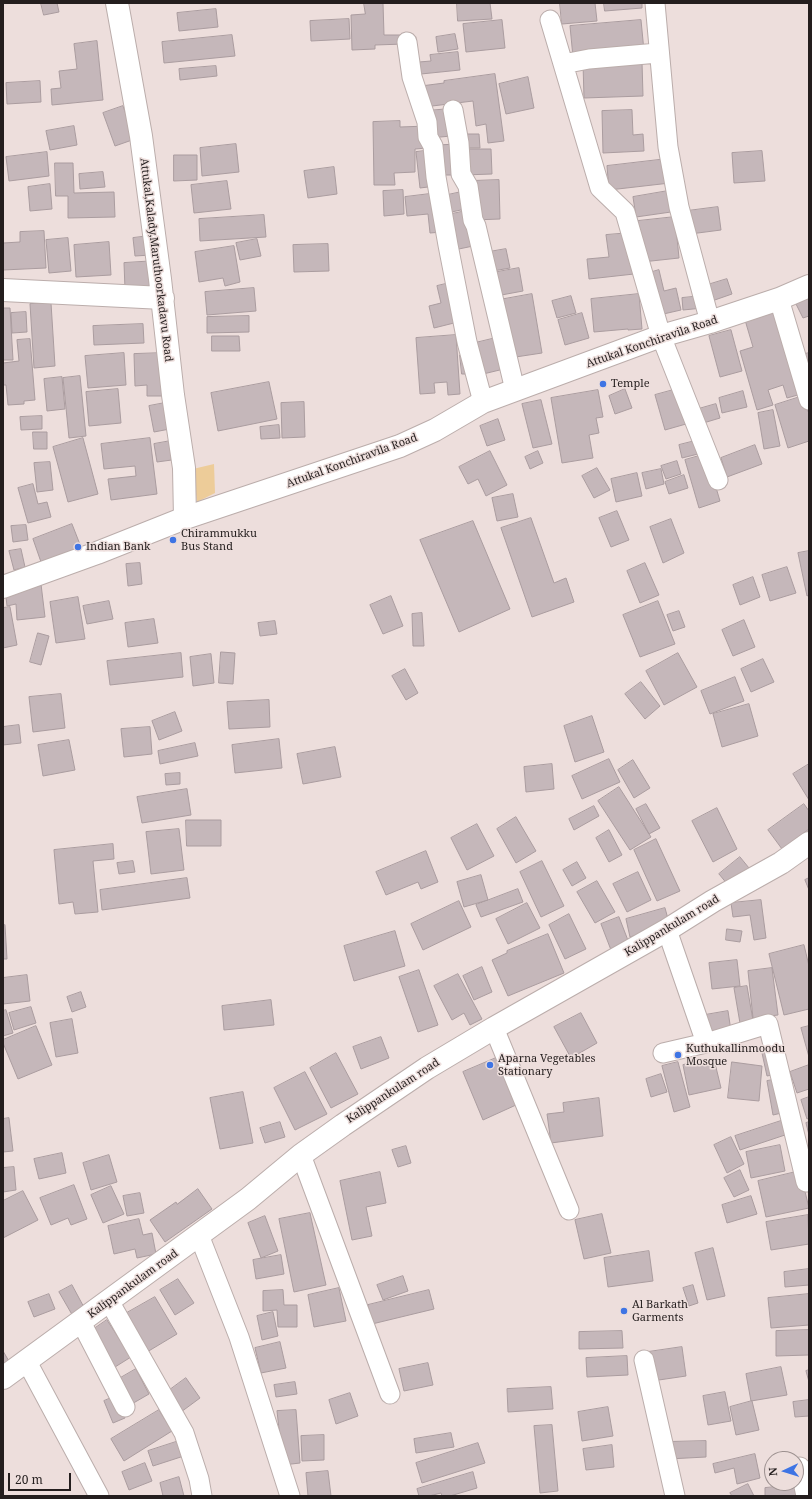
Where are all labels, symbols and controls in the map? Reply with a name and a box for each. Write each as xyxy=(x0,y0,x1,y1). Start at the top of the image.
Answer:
street label: Attukal,Kalady,Maruthoorkadavu Road xyxy=(137,157,175,363)
street label: Attukal Konchiravila Road xyxy=(584,313,720,371)
place label: Temple xyxy=(611,377,650,391)
marker: Temple xyxy=(598,379,608,389)
street label: Attukal Konchiravila Road xyxy=(285,431,419,491)
place label: Chirammukku Bus Stand xyxy=(181,527,257,553)
marker: Chirammukku Bus Stand xyxy=(168,535,178,545)
place label: Indian Bank xyxy=(86,540,150,554)
marker: Indian Bank xyxy=(73,542,83,552)
street label: Kalippankulam road xyxy=(622,892,722,960)
place label: Kuthukallinmoodu Mosque xyxy=(686,1042,785,1068)
marker: Kuthukallinmoodu Mosque xyxy=(673,1050,683,1060)
place label: Aparna Vegetables Stationary xyxy=(498,1052,596,1078)
street label: Kalippankulam road xyxy=(344,1056,442,1126)
marker: Aparna Vegetables Stationary xyxy=(485,1060,495,1070)
street label: Kalippankulam road xyxy=(85,1247,181,1321)
place label: Al Barkath Garments xyxy=(632,1298,688,1324)
marker: Al Barkath Garments xyxy=(619,1306,629,1316)
north arrow xyxy=(764,1451,804,1491)
scale bar xyxy=(10,1465,73,1491)
text: N xyxy=(765,1467,780,1477)
text: 20 m xyxy=(15,1471,43,1488)

